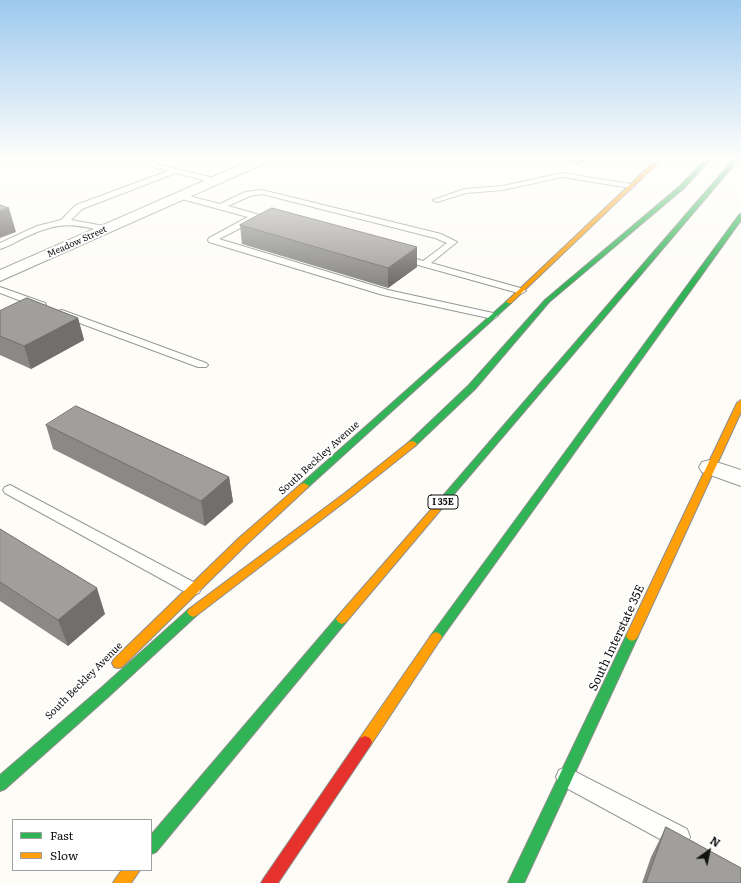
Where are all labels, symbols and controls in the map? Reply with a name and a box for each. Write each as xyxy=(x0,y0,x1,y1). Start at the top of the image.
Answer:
street label: Meadow Street xyxy=(45,224,109,260)
street label: South Beckley Avenue xyxy=(276,419,362,497)
road number: I 35E xyxy=(428,495,458,509)
street label: South Interstate 35E xyxy=(586,583,648,693)
street label: South Beckley Avenue xyxy=(43,640,125,722)
legend xyxy=(12,819,152,871)
text: Fast xyxy=(50,826,73,844)
north arrow xyxy=(689,831,729,871)
text: N xyxy=(707,832,724,850)
text: Slow xyxy=(50,846,78,864)

